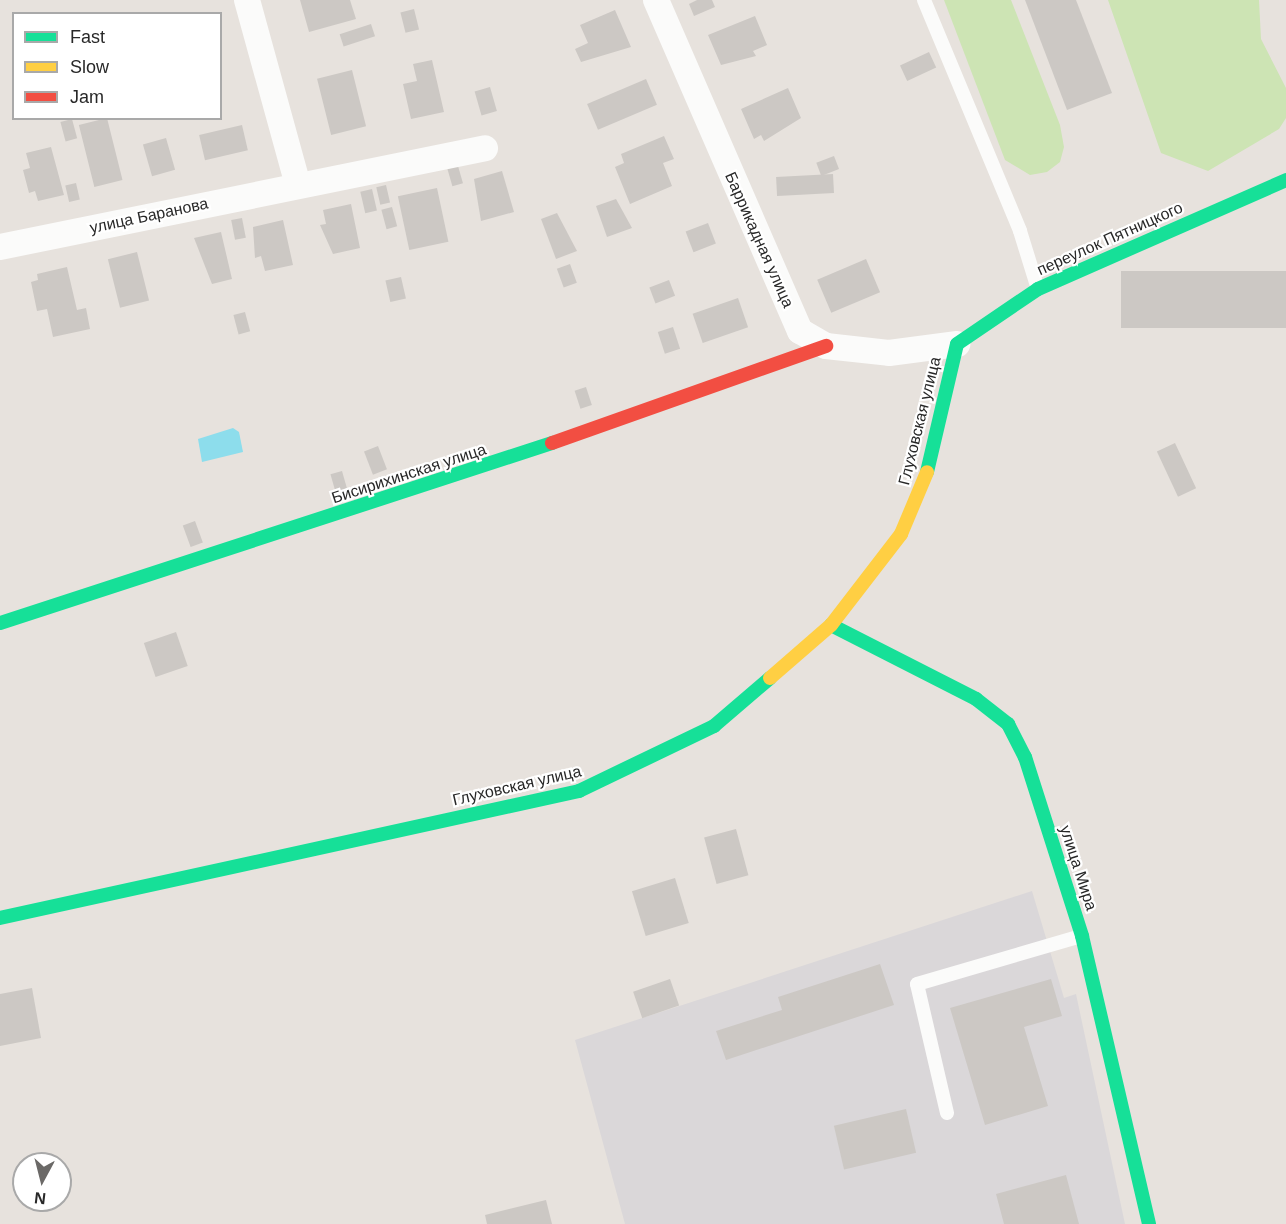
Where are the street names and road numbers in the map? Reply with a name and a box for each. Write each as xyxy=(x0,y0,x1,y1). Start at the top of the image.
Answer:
street label: Баррикадная улица xyxy=(720,169,798,311)
street label: улица Баранова xyxy=(88,194,210,238)
street label: переулок Пятницкого xyxy=(1034,198,1186,280)
street label: Глуховская улица xyxy=(895,355,945,487)
street label: Бисирихинская улица xyxy=(329,440,489,508)
street label: Глуховская улица xyxy=(451,762,583,810)
street label: улица Мира xyxy=(1055,823,1101,913)

